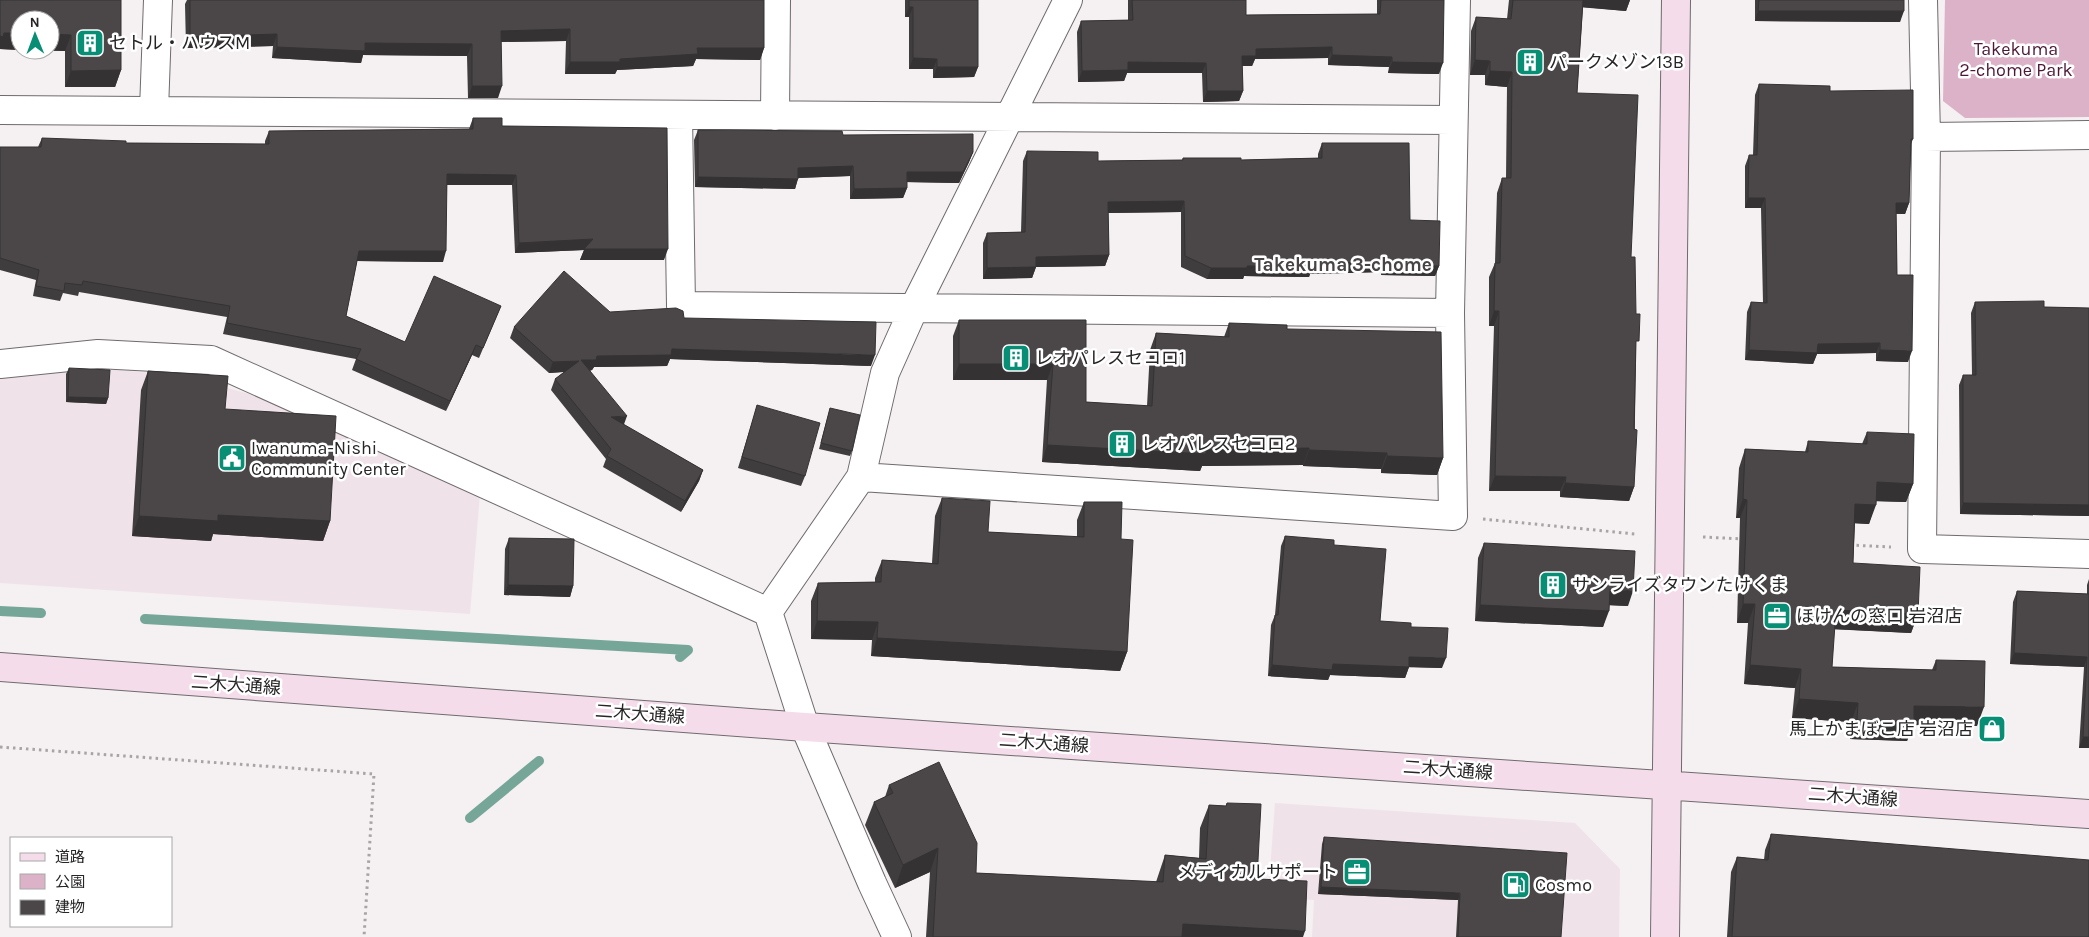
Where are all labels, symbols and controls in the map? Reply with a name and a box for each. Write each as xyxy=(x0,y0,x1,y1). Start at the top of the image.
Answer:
north arrow xyxy=(10,10,60,60)
text: N xyxy=(30,14,40,31)
building icon: セトル・ハウスM xyxy=(75,28,105,58)
place label: セトル・ハウスM xyxy=(109,32,250,54)
park label: Takekuma 2-chome Park xyxy=(1959,38,2073,81)
building icon: パークメゾン13B xyxy=(1515,47,1545,77)
place label: パークメゾン13B xyxy=(1549,51,1684,73)
district label: Takekuma 3-chome xyxy=(1254,254,1432,276)
building icon: レオパレスセコロ1 xyxy=(1001,343,1031,373)
place label: レオパレスセコロ1 xyxy=(1035,347,1185,369)
building icon: レオパレスセコロ2 xyxy=(1107,429,1137,459)
place label: レオパレスセコロ2 xyxy=(1141,433,1295,455)
place label: Iwanuma-Nishi Community Center xyxy=(251,437,406,480)
public building icon: Iwanuma-Nishi Community Center xyxy=(217,443,247,473)
building icon: サンライズタウンたけくま xyxy=(1538,570,1568,600)
place label: サンライズタウンたけくま xyxy=(1572,574,1787,596)
office icon: ほけんの窓口 岩沼店 xyxy=(1762,601,1792,631)
place label: ほけんの窓口 岩沼店 xyxy=(1796,605,1962,627)
street label: 二木大通線 xyxy=(190,671,282,699)
street label: 二木大通線 xyxy=(594,700,686,728)
shop icon: 馬上かまぼこ店 岩沼店 xyxy=(1977,714,2007,744)
place label: 馬上かまぼこ店 岩沼店 xyxy=(1789,718,1973,740)
street label: 二木大通線 xyxy=(998,729,1090,757)
street label: 二木大通線 xyxy=(1402,756,1494,784)
street label: 二木大通線 xyxy=(1807,783,1899,811)
legend xyxy=(10,837,172,927)
text: 道路 xyxy=(55,848,85,866)
office icon: メディカルサポート xyxy=(1342,857,1372,887)
place label: メディカルサポート xyxy=(1177,861,1338,883)
fuel station icon: Cosmo xyxy=(1501,870,1531,900)
text: 公園 xyxy=(55,873,85,891)
place label: Cosmo xyxy=(1535,874,1592,896)
text: 建物 xyxy=(55,898,85,916)

